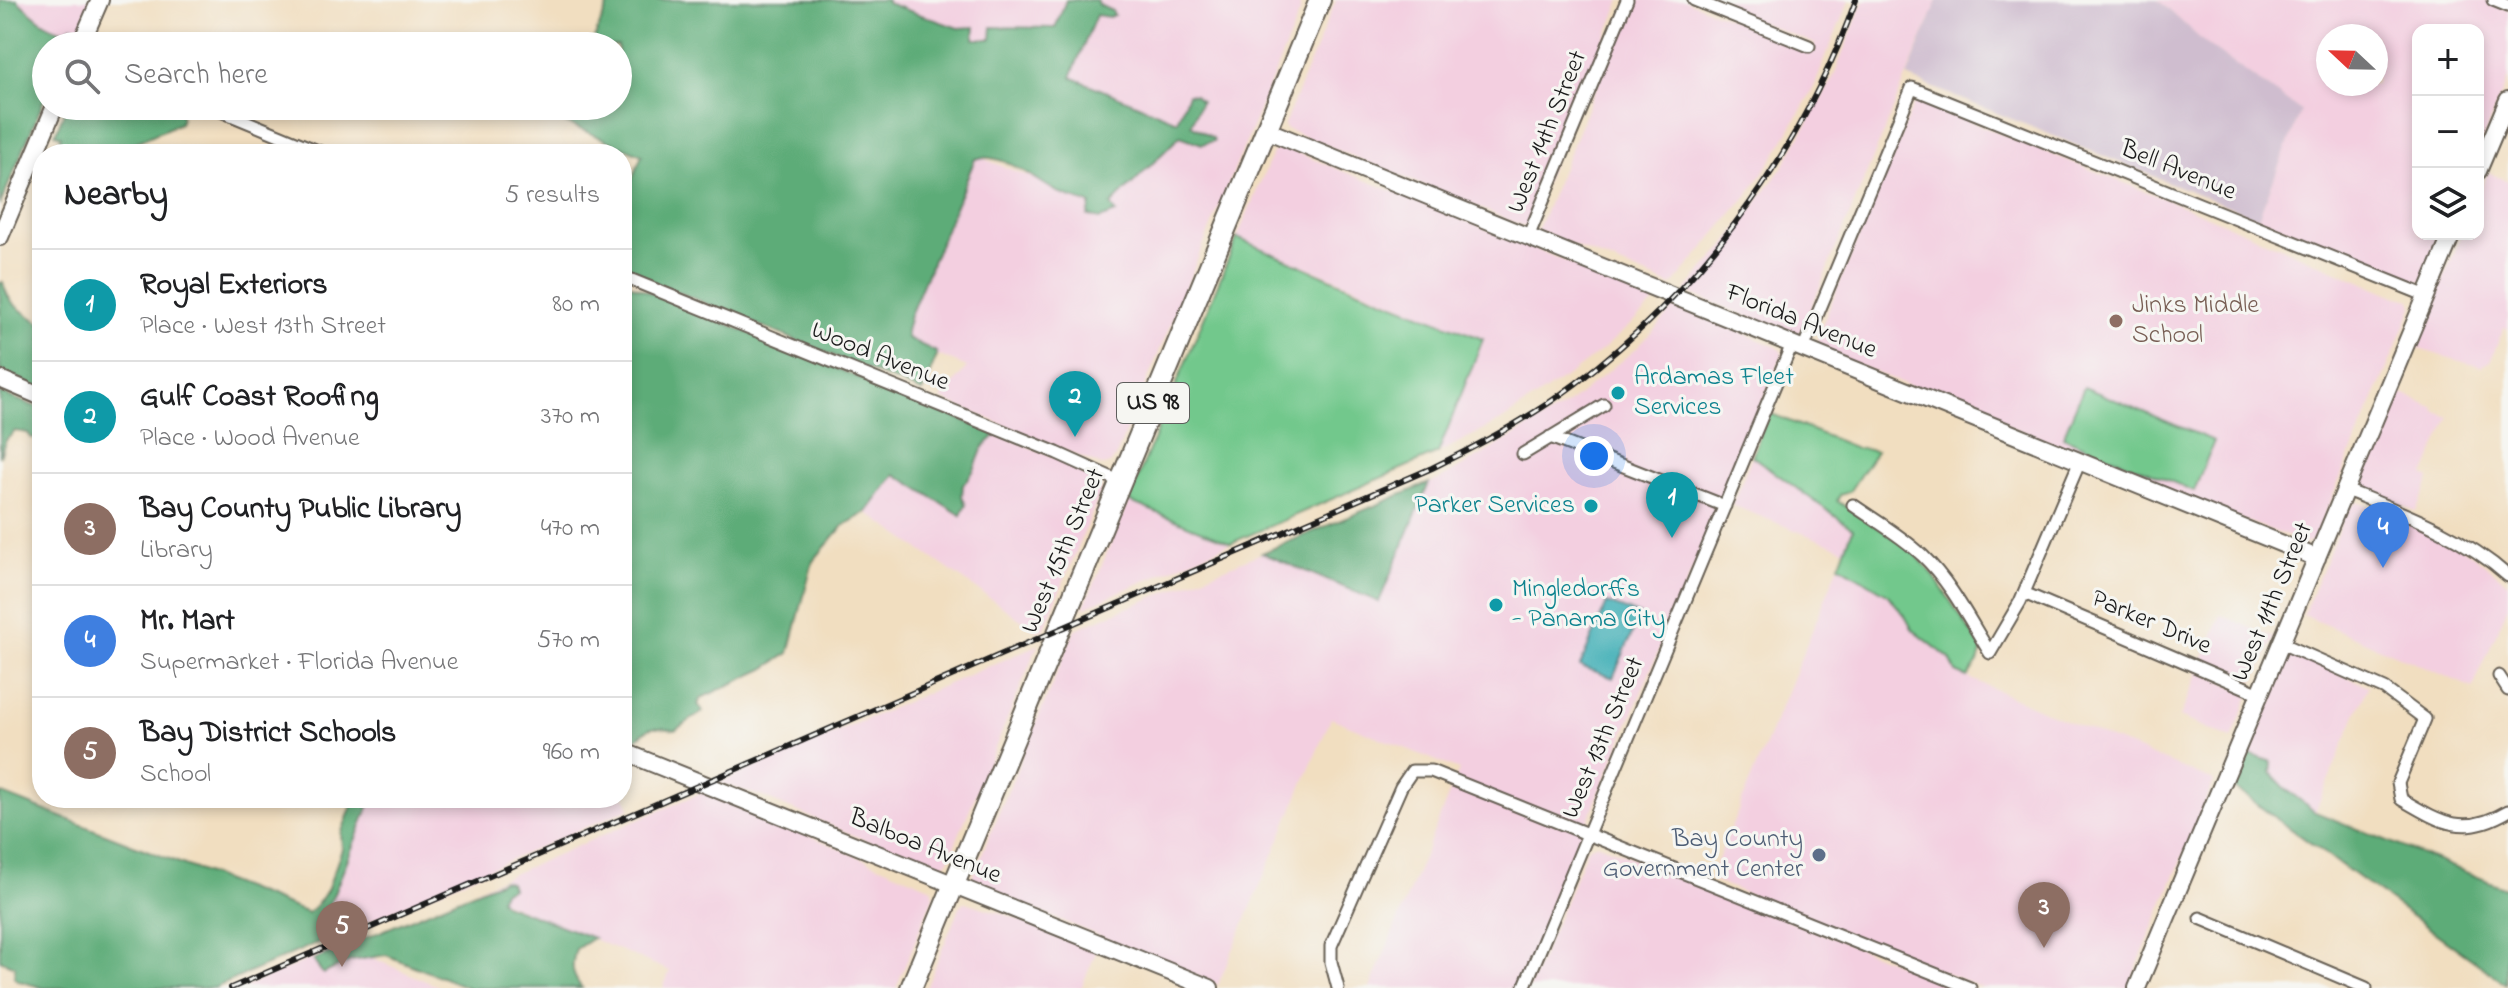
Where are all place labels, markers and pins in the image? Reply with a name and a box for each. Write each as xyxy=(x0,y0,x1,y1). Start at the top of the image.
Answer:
place label: Jinks Middle School xyxy=(2132,287,2259,355)
marker: Jinks Middle School xyxy=(2107,312,2125,330)
place label: Ardamas Fleet Services xyxy=(1634,359,1794,427)
pin: 2 xyxy=(1049,371,1101,437)
marker: Ardamas Fleet Services xyxy=(1609,384,1627,402)
pin: 1 xyxy=(1646,472,1698,538)
place label: Parker Services xyxy=(1414,487,1575,525)
marker: Parker Services xyxy=(1582,497,1600,515)
pin: 4 xyxy=(2357,502,2409,568)
place label: Mingledorffs - Panama City xyxy=(1512,571,1666,639)
marker: Mingledorffs - Panama City xyxy=(1487,596,1505,614)
place label: Bay County Government Center xyxy=(1603,821,1804,889)
marker: Bay County Government Center xyxy=(1810,846,1828,864)
pin: 3 xyxy=(2018,882,2070,948)
pin: 5 xyxy=(316,901,368,967)

